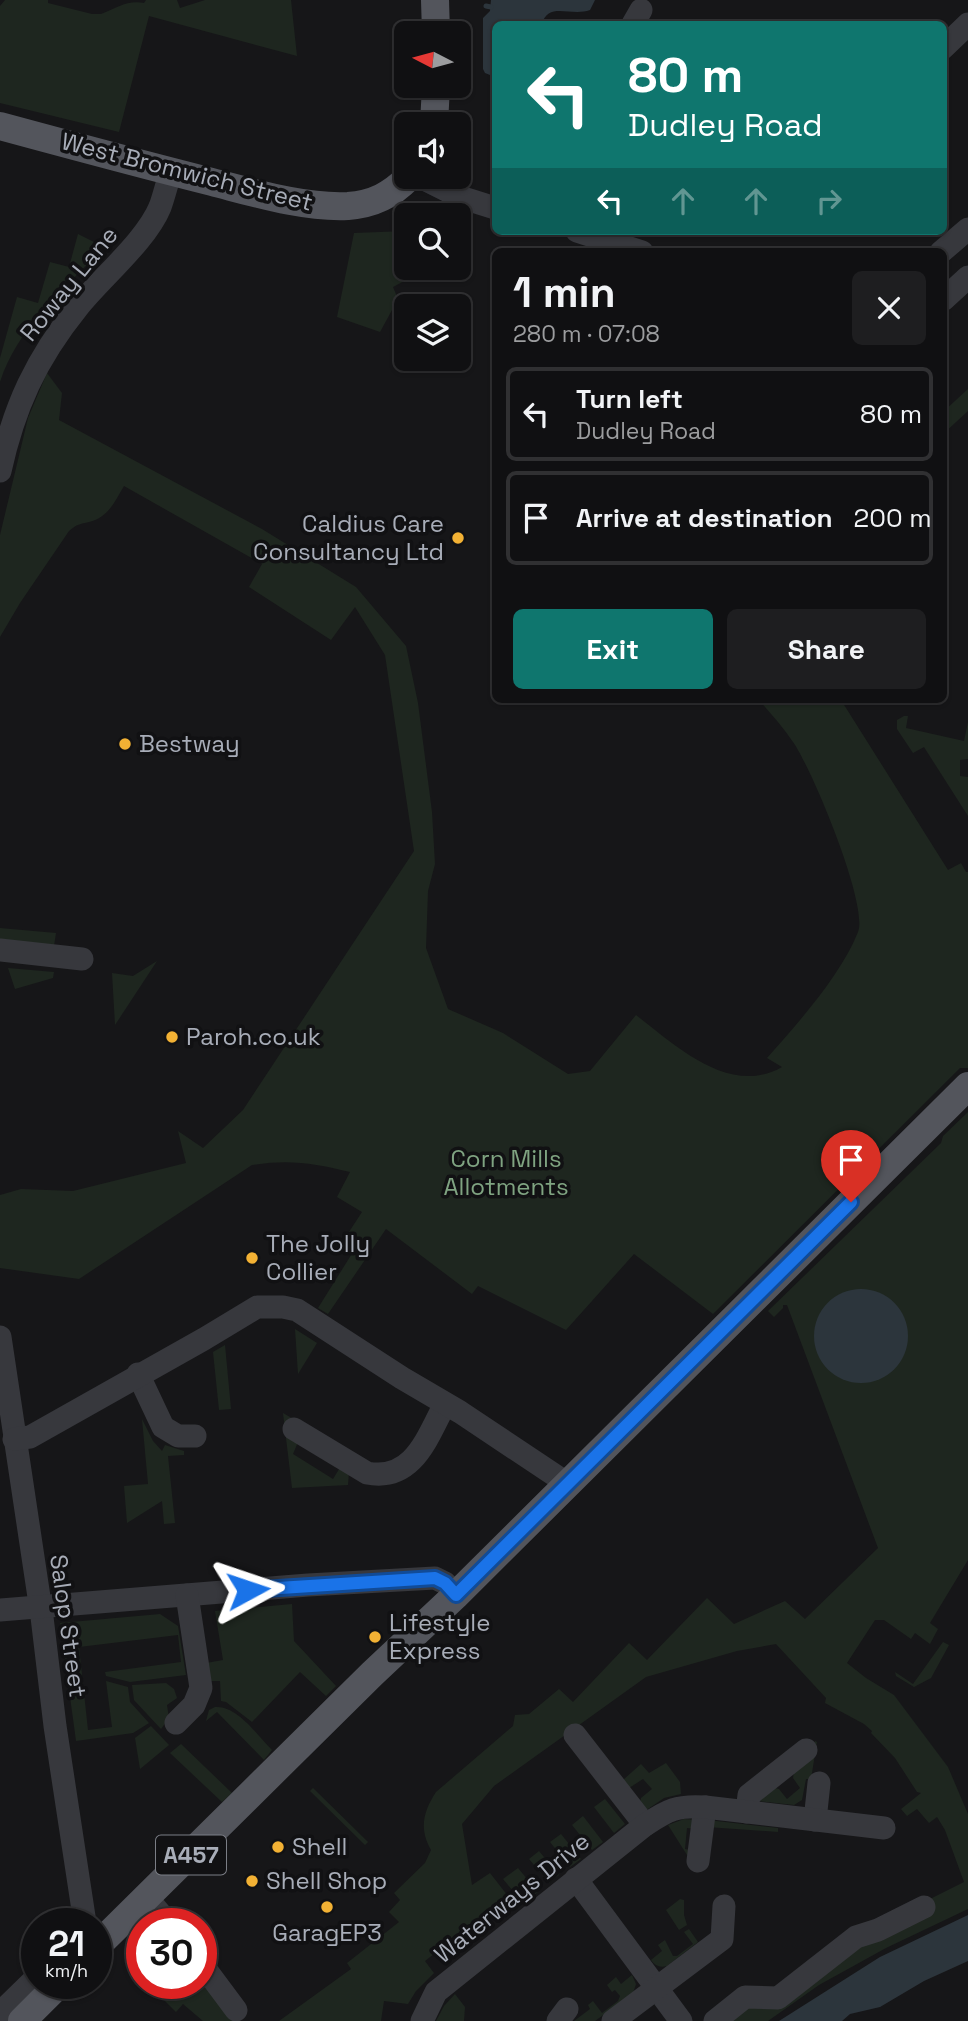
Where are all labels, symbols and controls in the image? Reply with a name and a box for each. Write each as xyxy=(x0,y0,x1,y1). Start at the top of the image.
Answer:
north arrow xyxy=(394,21,471,98)
map controls xyxy=(394,21,471,371)
text: 80 m xyxy=(628,44,743,106)
icon: left xyxy=(513,49,604,140)
text: Dudley Road xyxy=(628,105,823,145)
button: sound xyxy=(394,112,471,189)
street label: West Bromwich Street xyxy=(58,125,316,218)
icon: left xyxy=(591,182,629,220)
icon: ahead xyxy=(664,182,702,220)
icon: ahead xyxy=(737,182,775,220)
icon: right xyxy=(810,182,848,220)
button: search xyxy=(394,203,471,280)
street label: Roway Lane xyxy=(13,220,124,347)
text: 1 min xyxy=(513,266,616,319)
button: close xyxy=(852,271,926,345)
button: layers xyxy=(394,294,471,371)
text: 280 m · 07:08 xyxy=(513,319,660,349)
text: Turn left xyxy=(576,382,683,416)
icon: left xyxy=(517,395,555,433)
text: 80 m xyxy=(860,397,922,431)
text: Dudley Road xyxy=(576,416,716,446)
icon: arrive xyxy=(517,499,555,537)
text: Arrive at destination xyxy=(576,501,833,535)
text: 200 m xyxy=(854,501,932,535)
place label: Caldius Care Consultancy Ltd xyxy=(253,508,444,567)
marker: Caldius Care Consultancy Ltd xyxy=(450,530,466,546)
button: Exit xyxy=(513,609,713,689)
button: Share xyxy=(727,609,926,689)
place label: Bestway xyxy=(139,728,240,759)
marker: Bestway xyxy=(117,736,133,752)
place label: Paroh.co.uk xyxy=(186,1021,321,1052)
marker: Paroh.co.uk xyxy=(164,1029,180,1045)
pin xyxy=(821,1130,881,1202)
icon: arrive xyxy=(832,1141,870,1179)
park label: Corn Mills Allotments xyxy=(443,1143,569,1202)
place label: The Jolly Collier xyxy=(266,1228,370,1287)
marker: The Jolly Collier xyxy=(244,1250,260,1266)
street label: Salop Street xyxy=(43,1552,94,1699)
position arrow xyxy=(211,1553,285,1627)
place label: Lifestyle Express xyxy=(389,1607,490,1666)
marker: Lifestyle Express xyxy=(367,1629,383,1645)
street label: Waterways Drive xyxy=(428,1825,596,1970)
place label: Shell xyxy=(292,1831,347,1862)
road number: A457 xyxy=(156,1836,226,1874)
marker: Shell xyxy=(270,1839,286,1855)
place label: Shell Shop xyxy=(266,1865,387,1896)
marker: Shell Shop xyxy=(244,1873,260,1889)
marker: GaragEP3 xyxy=(319,1899,335,1915)
speed limit sign: 30 xyxy=(126,1908,217,1999)
place label: GaragEP3 xyxy=(272,1917,382,1948)
text: 21 xyxy=(48,1922,85,1966)
text: km/h xyxy=(45,1959,88,1982)

